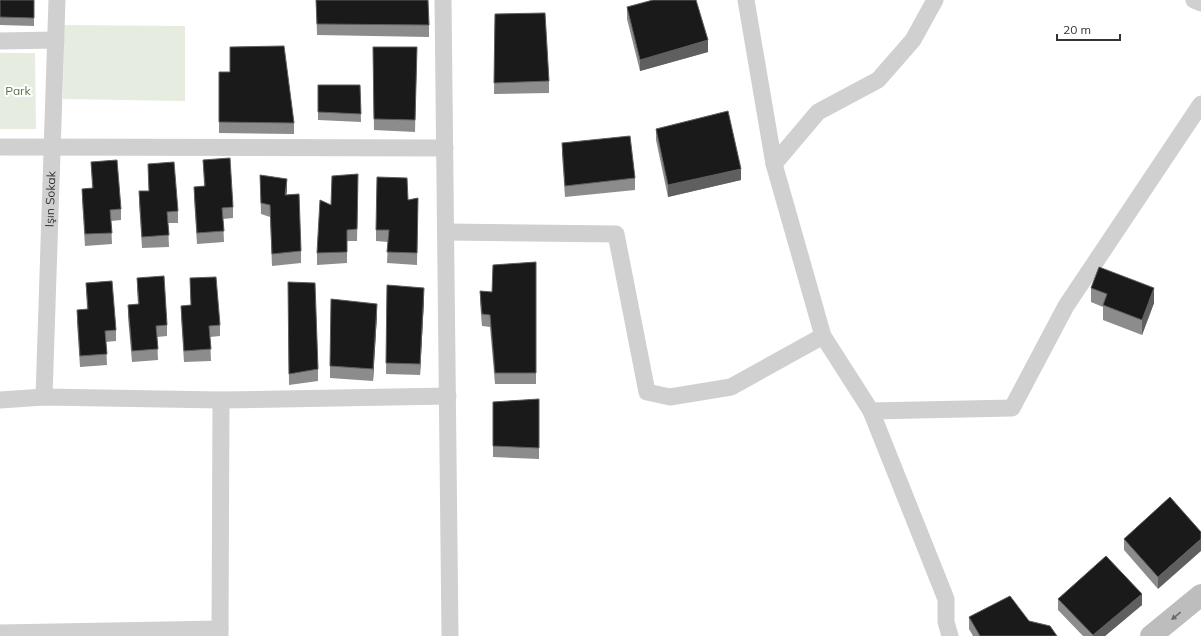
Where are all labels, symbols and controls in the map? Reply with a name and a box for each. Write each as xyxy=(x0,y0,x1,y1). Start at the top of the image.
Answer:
scale bar xyxy=(1057,16,1120,42)
text: 20 m xyxy=(1063,22,1091,37)
park label: Park xyxy=(5,83,31,98)
street label: Işın Sokak xyxy=(42,170,58,227)
one-way arrow xyxy=(1171,611,1182,620)

